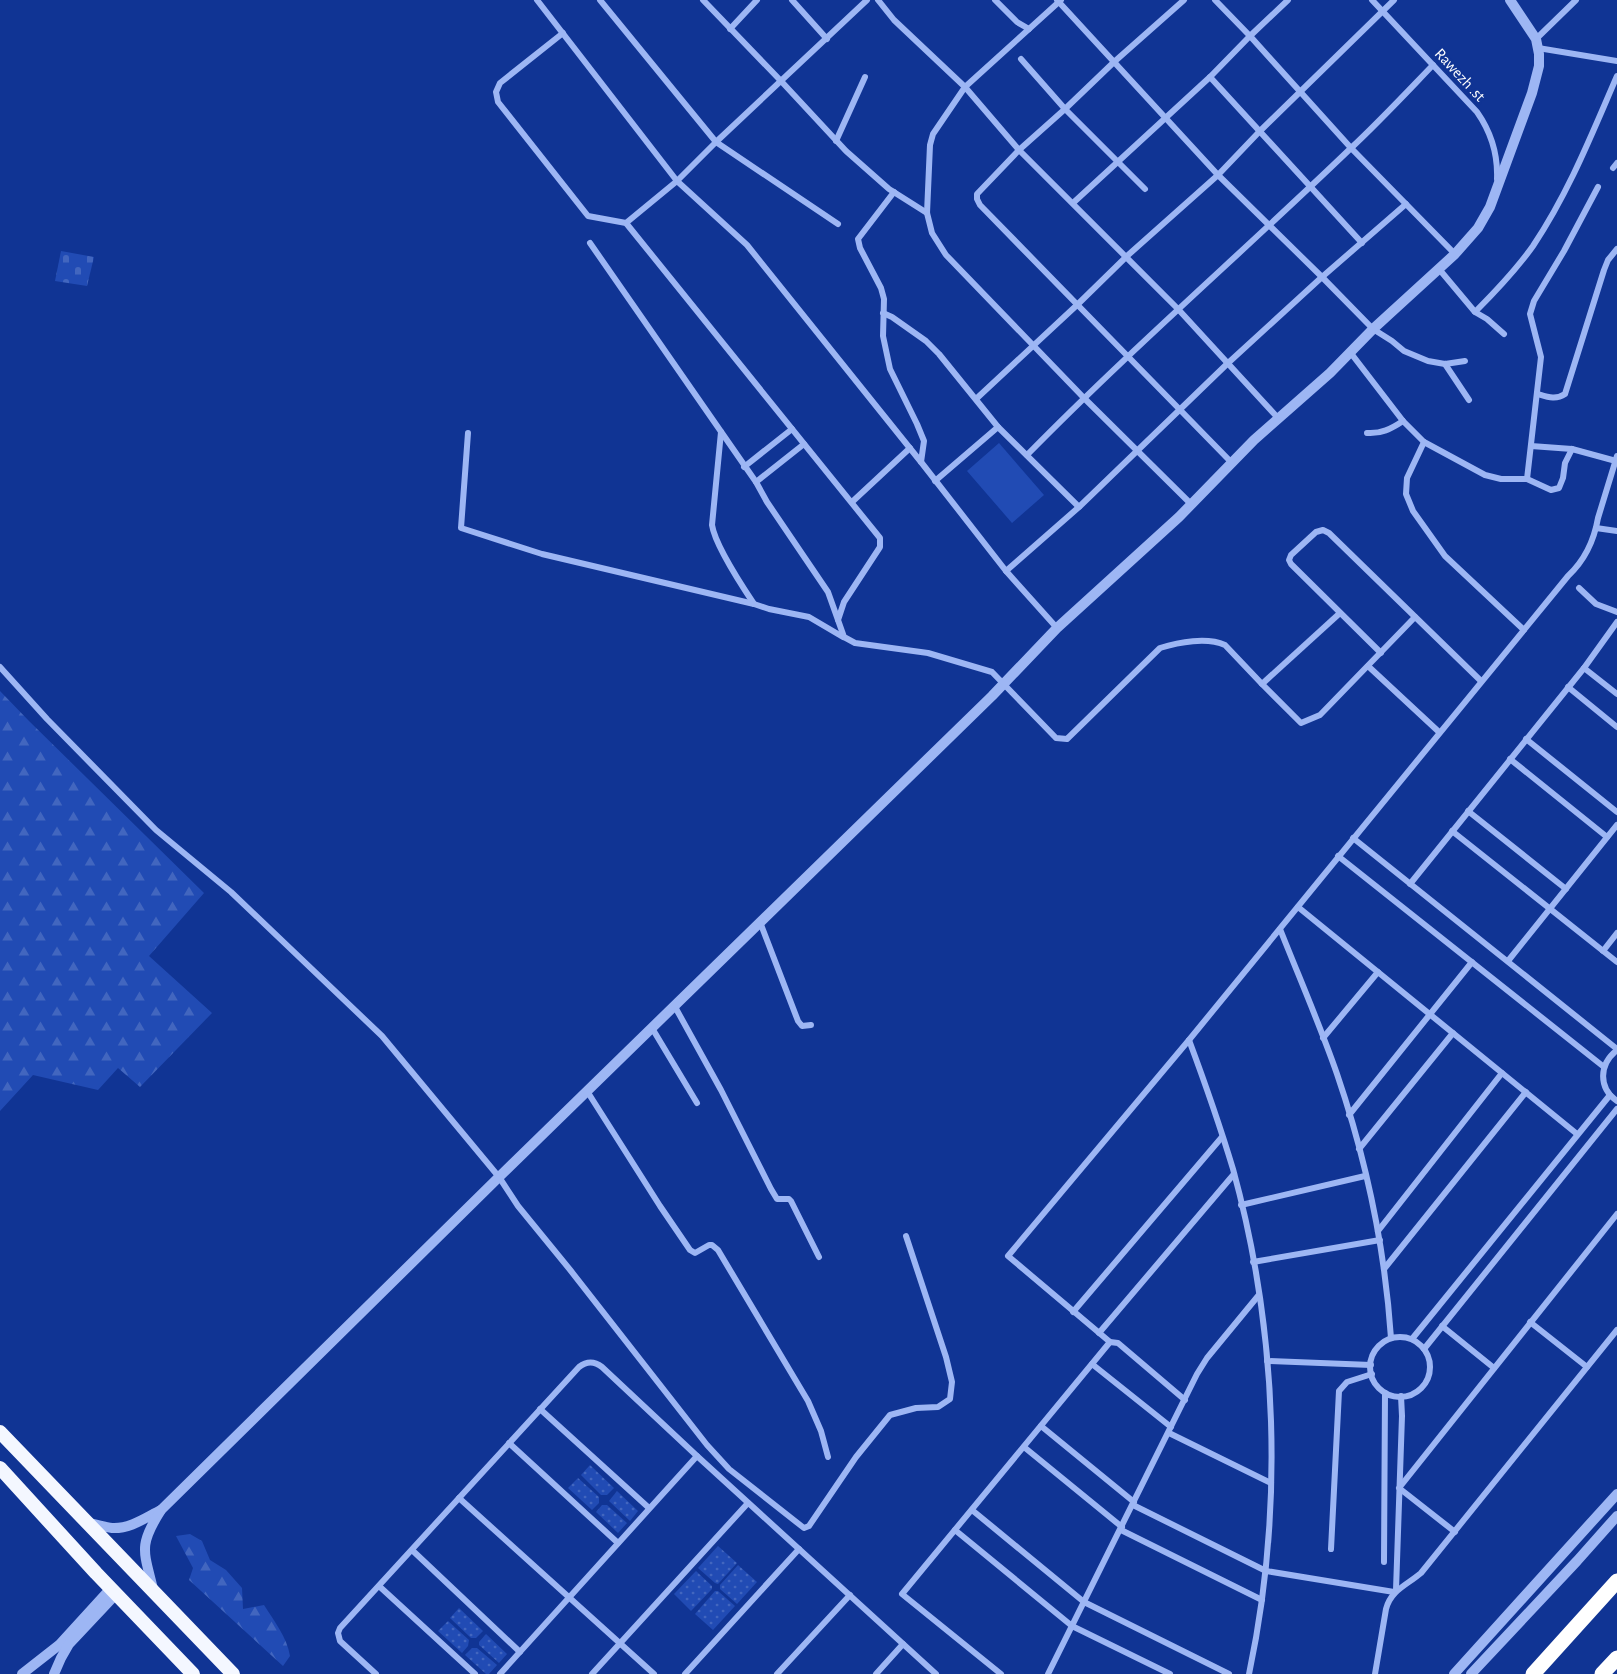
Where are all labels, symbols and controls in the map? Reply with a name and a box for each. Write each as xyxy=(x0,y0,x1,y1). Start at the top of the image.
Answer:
street label: Rawezh .st xyxy=(1432,45,1488,105)

